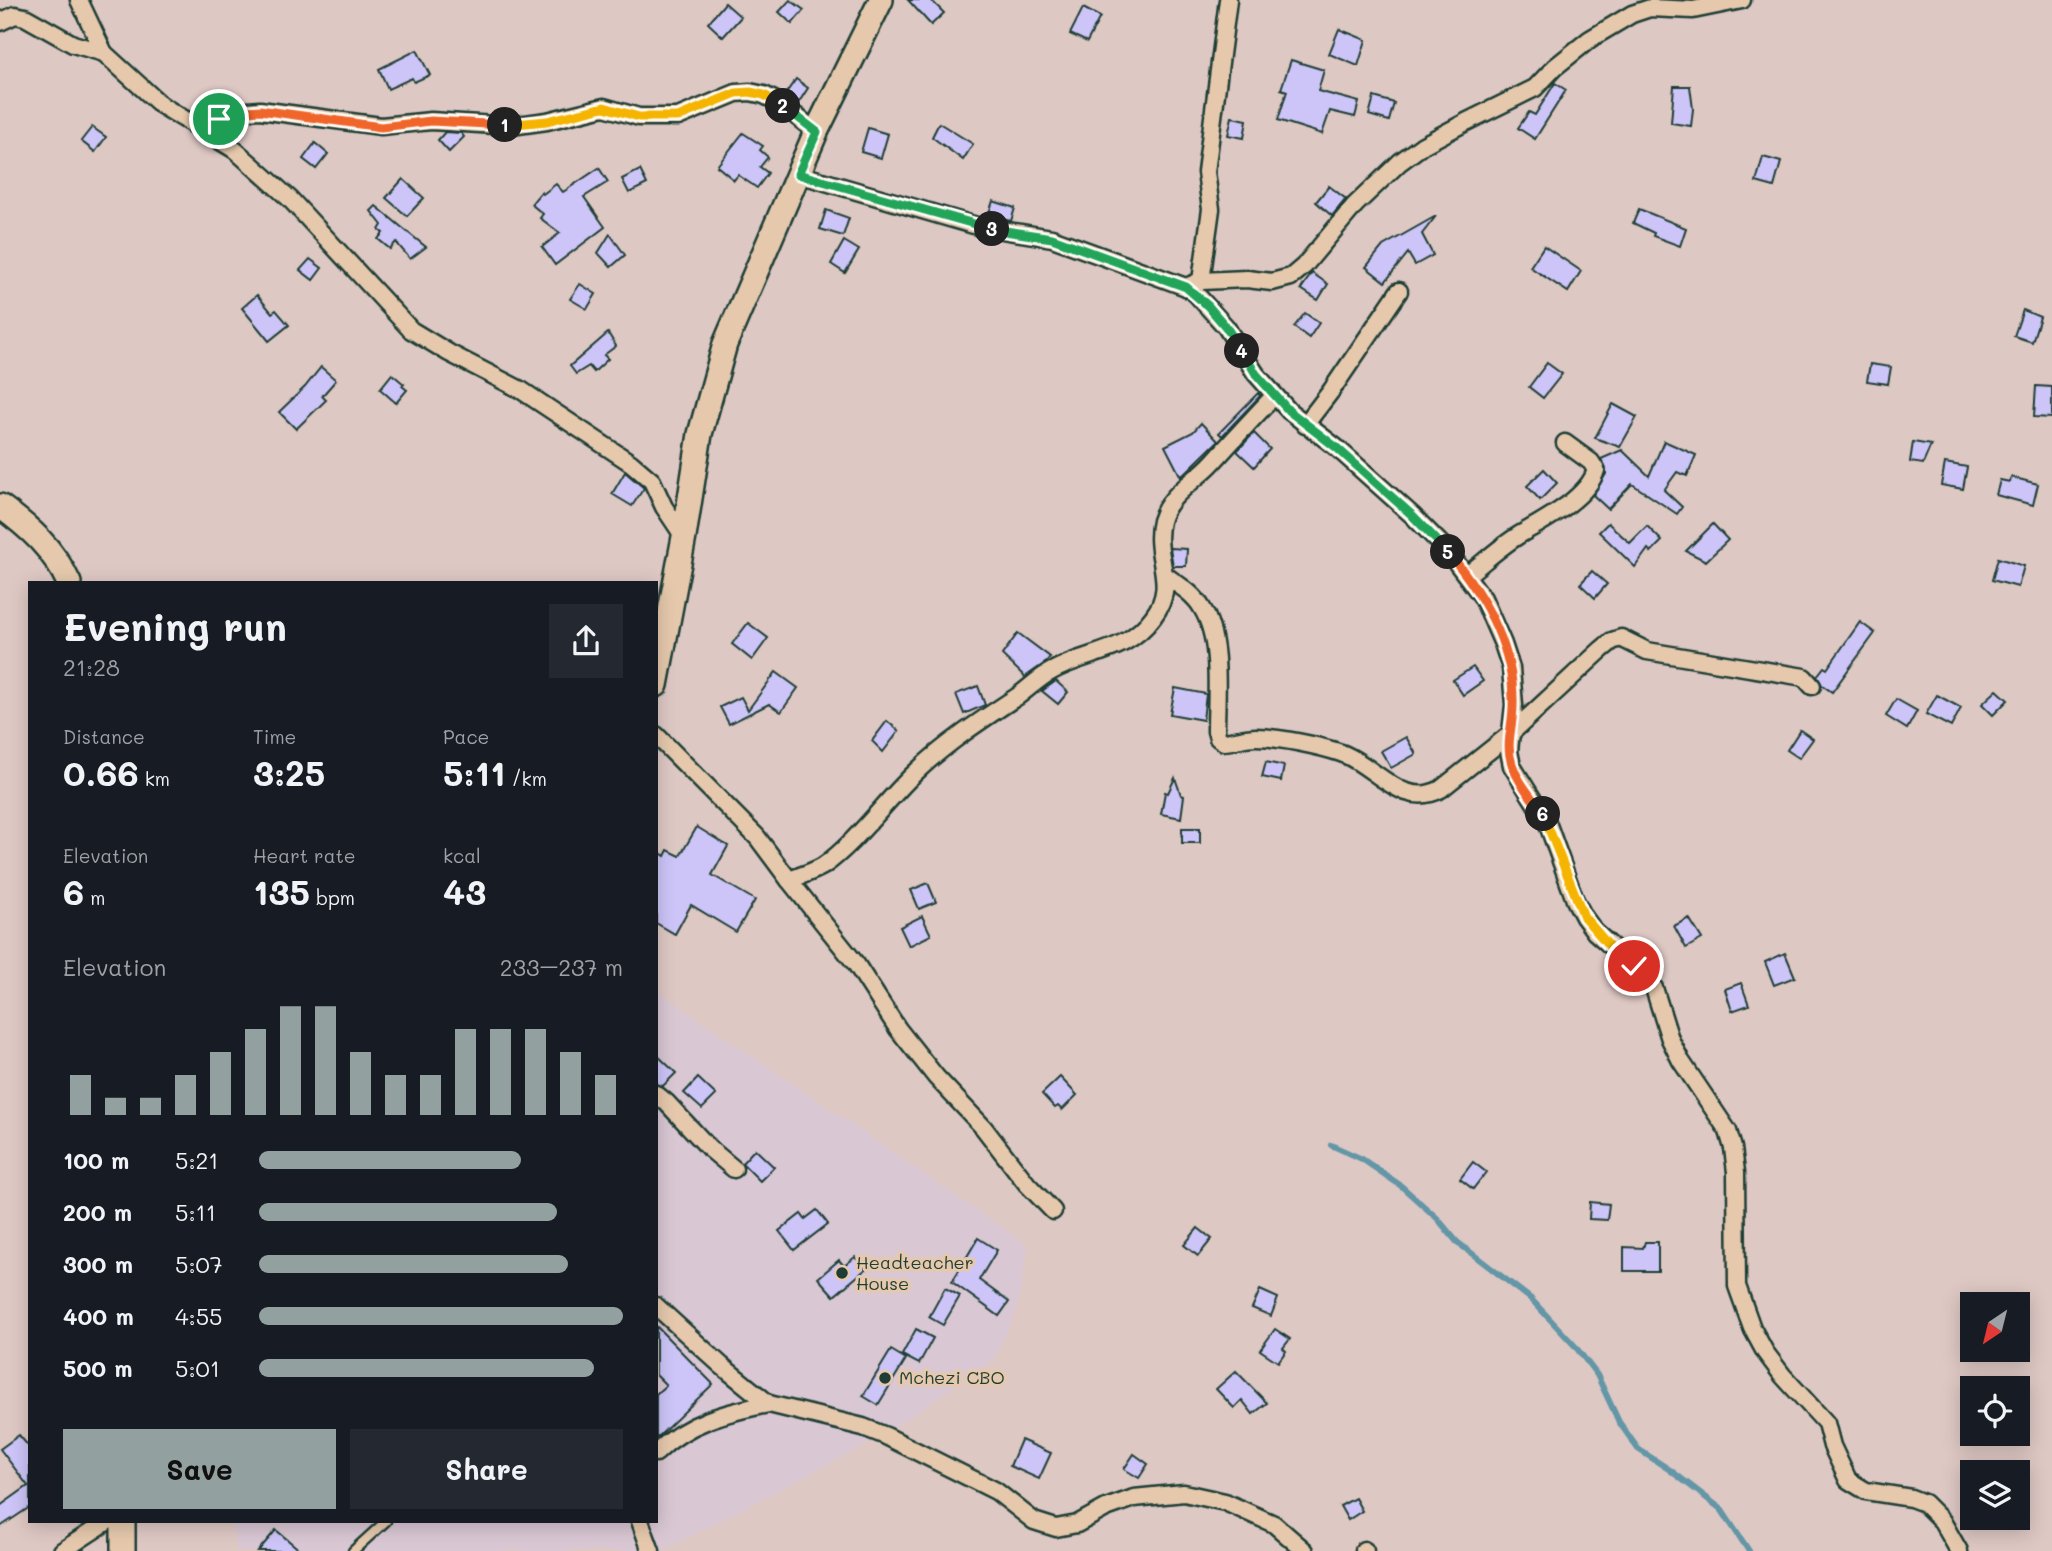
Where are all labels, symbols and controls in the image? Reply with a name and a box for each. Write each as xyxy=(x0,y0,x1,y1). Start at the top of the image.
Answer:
pin: 2 xyxy=(766,88,800,124)
pin xyxy=(189,89,249,149)
text: 2 xyxy=(777,93,788,118)
icon: arrive xyxy=(200,100,238,138)
pin: 1 xyxy=(488,108,522,142)
text: 1 xyxy=(500,112,509,137)
pin: 3 xyxy=(974,212,1010,246)
text: 3 xyxy=(986,216,997,241)
pin: 4 xyxy=(1224,334,1260,368)
text: 4 xyxy=(1235,338,1248,363)
pin: 5 xyxy=(1430,534,1466,570)
text: 5 xyxy=(1442,539,1453,564)
text: Evening run xyxy=(63,601,287,651)
button: share xyxy=(549,604,623,678)
text: 21:28 xyxy=(63,652,120,682)
text: Distance xyxy=(63,724,145,749)
text: Time xyxy=(253,724,296,749)
text: Pace xyxy=(443,724,489,749)
text: 0.66 xyxy=(63,749,139,795)
text: 3:25 xyxy=(253,749,325,795)
text: 5:11 xyxy=(443,749,506,795)
text: km xyxy=(139,766,170,791)
text: /km xyxy=(506,766,547,791)
pin: 6 xyxy=(1526,796,1560,832)
text: 6 xyxy=(1537,801,1548,826)
text: Elevation xyxy=(63,843,148,868)
text: Heart rate xyxy=(253,843,356,868)
text: kcal xyxy=(443,843,481,868)
text: 6 xyxy=(63,868,84,914)
text: 135 xyxy=(253,868,310,914)
text: 43 xyxy=(443,868,486,914)
text: m xyxy=(84,885,105,910)
text: bpm xyxy=(310,885,355,910)
pin xyxy=(1604,936,1664,996)
icon: check xyxy=(1615,947,1653,985)
text: Elevation xyxy=(63,952,166,982)
text: 233–237 m xyxy=(500,952,623,982)
text: 100 m xyxy=(63,1145,129,1175)
text: 5:21 xyxy=(175,1145,219,1175)
text: 200 m xyxy=(63,1197,132,1227)
text: 5:11 xyxy=(175,1197,216,1227)
text: 300 m xyxy=(63,1249,133,1279)
text: 5:07 xyxy=(175,1249,223,1279)
place label: Headteacher House xyxy=(856,1250,974,1295)
marker: Headteacher House xyxy=(834,1265,850,1281)
north arrow xyxy=(1960,1292,2030,1362)
map controls xyxy=(1960,1292,2030,1530)
text: 400 m xyxy=(63,1301,134,1331)
text: 4:55 xyxy=(175,1301,222,1331)
text: 500 m xyxy=(63,1353,133,1383)
text: 5:01 xyxy=(175,1353,220,1383)
place label: Mchezi CBO xyxy=(899,1365,1005,1389)
marker: Mchezi CBO xyxy=(877,1370,893,1386)
button: locate xyxy=(1960,1376,2030,1446)
button: Save xyxy=(63,1429,336,1509)
button: Share xyxy=(350,1429,623,1509)
button: layers xyxy=(1960,1460,2030,1530)

